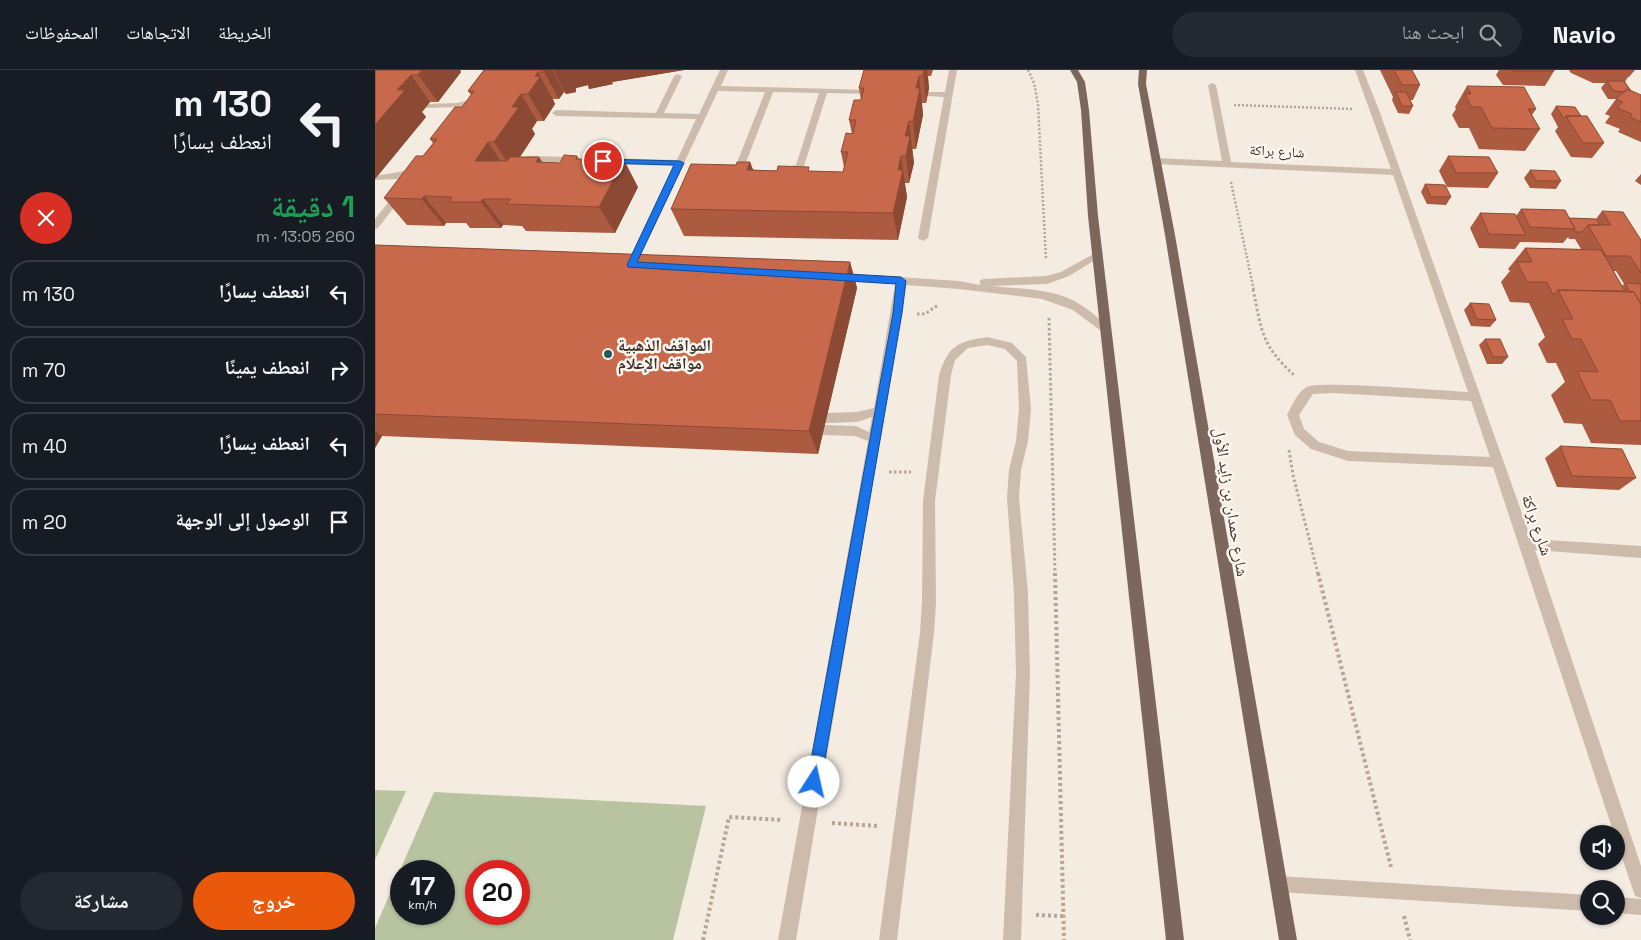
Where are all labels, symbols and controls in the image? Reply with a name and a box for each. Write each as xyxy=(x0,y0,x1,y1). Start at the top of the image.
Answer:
search box xyxy=(1172,12,1522,57)
text: Navio xyxy=(1552,19,1616,50)
text: ابحث هنا xyxy=(1402,20,1464,45)
text: المحفوظات xyxy=(25,21,98,44)
text: الاتجاهات xyxy=(126,21,190,44)
text: الخريطة xyxy=(218,21,271,44)
icon: search xyxy=(1476,21,1504,49)
text: 130 m xyxy=(173,82,272,126)
icon: left xyxy=(290,90,355,155)
text: انعطف يسارًا xyxy=(173,127,272,155)
pin xyxy=(582,140,624,182)
street label: شارع براكة xyxy=(1249,141,1305,162)
icon: arrive xyxy=(589,147,617,175)
text: 1 دقيقة xyxy=(271,187,355,226)
button: close xyxy=(20,192,72,244)
text: 260 m · 13:05 xyxy=(256,226,355,247)
text: انعطف يسارًا xyxy=(219,279,310,304)
icon: left xyxy=(325,280,353,308)
text: 130 m xyxy=(22,282,75,307)
place label: المواقف الذهبية مواقف الإعلام xyxy=(618,335,711,375)
marker: المواقف الذهبية مواقف الإعلام xyxy=(602,348,614,360)
text: انعطف يمينًا xyxy=(225,355,310,380)
icon: right xyxy=(325,356,353,384)
text: 70 m xyxy=(22,358,66,383)
street label: شارع حمدان بن زايد الأول xyxy=(1209,426,1253,578)
text: انعطف يسارًا xyxy=(219,431,310,456)
icon: left xyxy=(325,432,353,460)
text: 40 m xyxy=(22,434,67,459)
street label: شارع براكة xyxy=(1517,492,1557,558)
text: الوصول إلى الوجهة xyxy=(175,507,310,532)
icon: arrive xyxy=(325,508,353,536)
text: 20 m xyxy=(22,510,67,535)
position arrow xyxy=(787,755,839,807)
map controls xyxy=(1580,825,1625,925)
button: sound xyxy=(1580,825,1625,870)
speed limit sign: 20 xyxy=(465,860,530,925)
text: 17 xyxy=(410,870,435,902)
button: مشاركة xyxy=(20,872,183,930)
button: خروج xyxy=(193,872,355,930)
button: search xyxy=(1580,880,1625,925)
text: km/h xyxy=(408,897,437,913)

